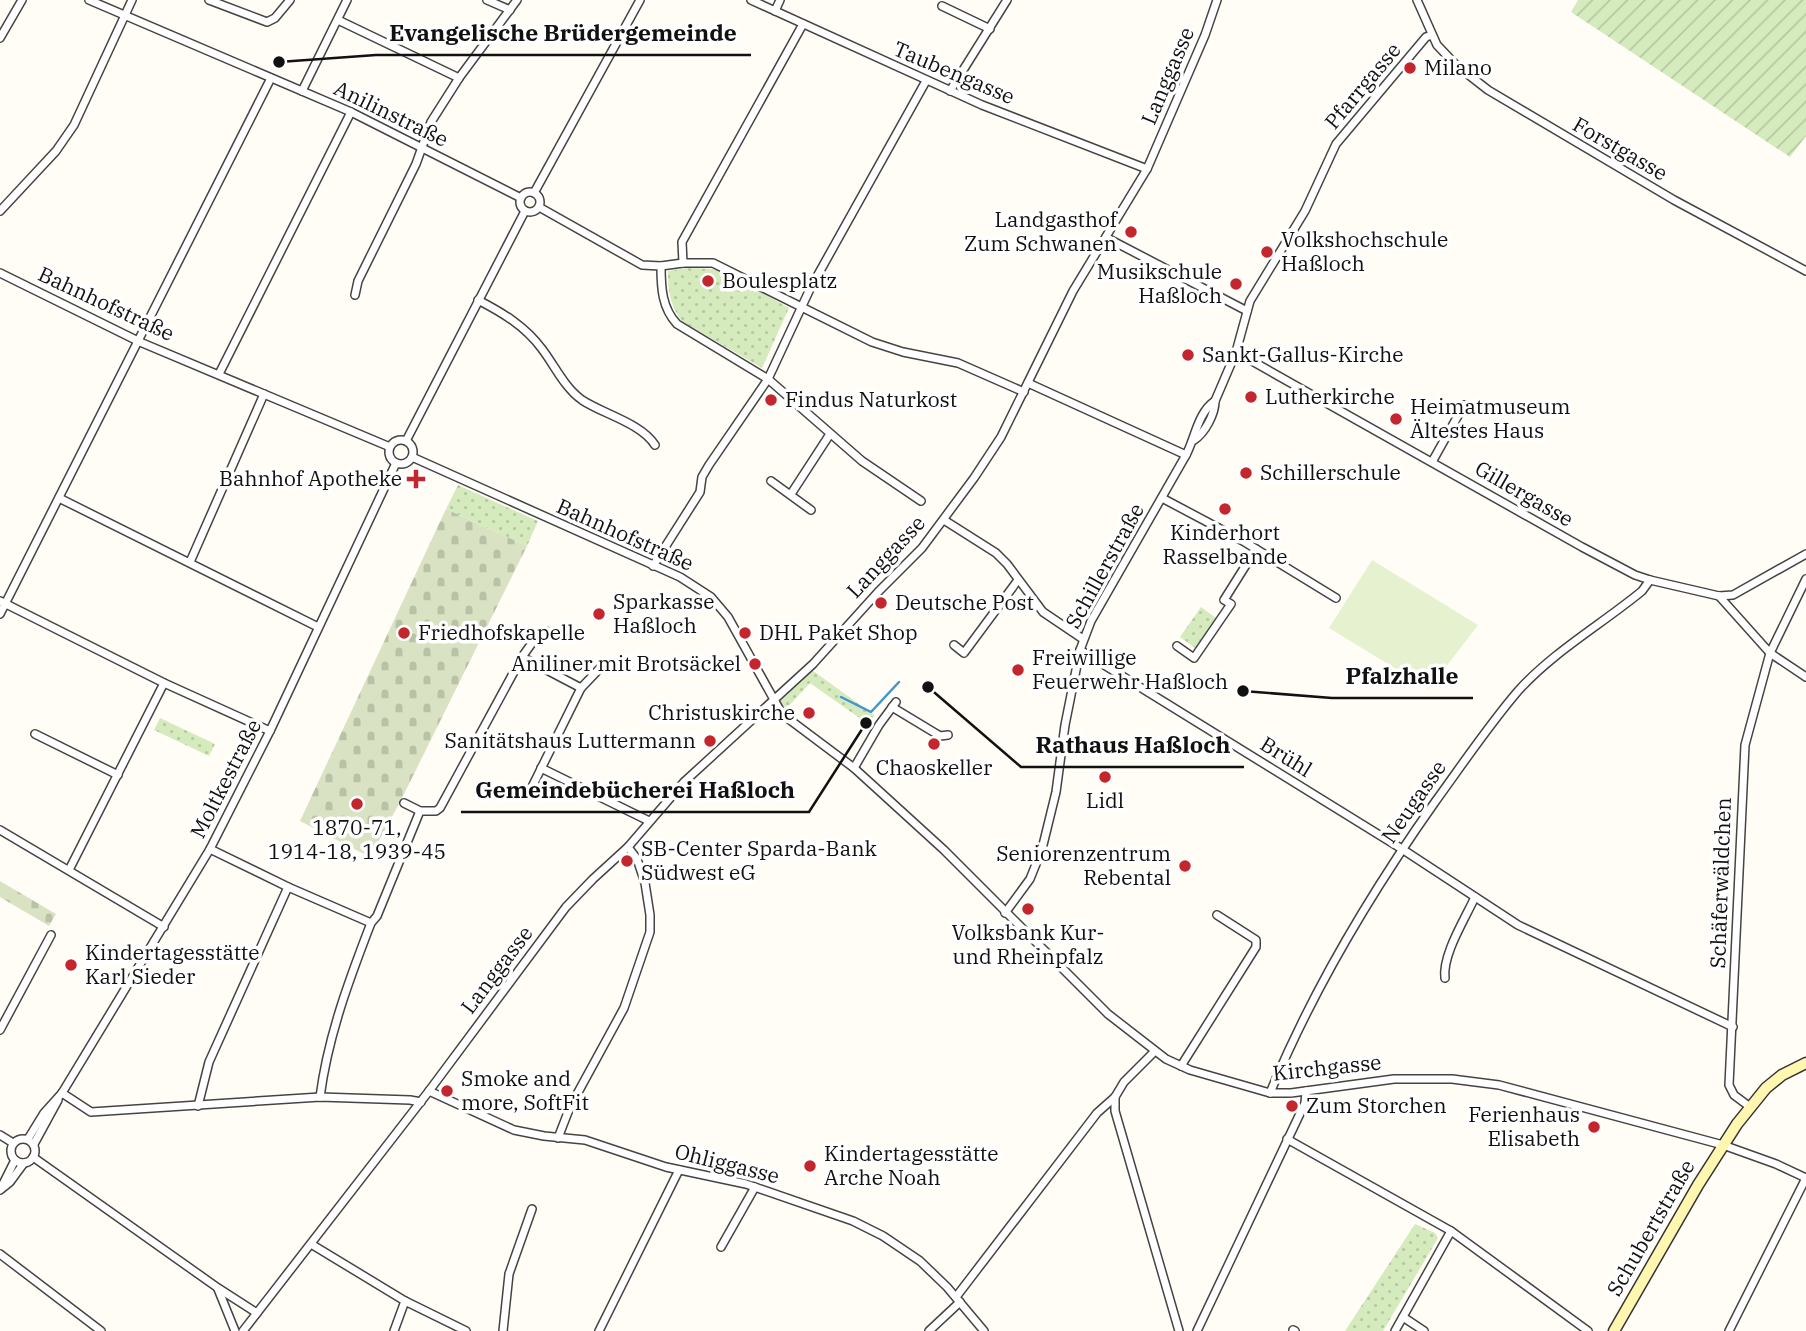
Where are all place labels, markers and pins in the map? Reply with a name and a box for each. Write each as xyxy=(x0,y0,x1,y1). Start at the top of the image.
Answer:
callout: Evangelische Brüdergemeinde xyxy=(376,11,751,55)
place label: Milano xyxy=(1424,53,1492,81)
marker: Milano xyxy=(1402,60,1418,76)
place label: Landgasthof Zum Schwanen xyxy=(964,205,1119,257)
marker: Landgasthof Zum Schwanen xyxy=(1123,224,1139,240)
place label: Volkshochschule Haßloch xyxy=(1281,225,1448,277)
marker: Volkshochschule Haßloch xyxy=(1259,244,1275,260)
place label: Musikschule Haßloch xyxy=(1097,257,1222,309)
place label: Boulesplatz xyxy=(722,266,837,294)
marker: Boulesplatz xyxy=(700,273,716,289)
marker: Musikschule Haßloch xyxy=(1228,276,1244,292)
place label: Sankt-Gallus-Kirche xyxy=(1202,340,1404,368)
marker: Sankt-Gallus-Kirche xyxy=(1180,347,1196,363)
place label: Lutherkirche xyxy=(1265,382,1395,410)
place label: Findus Naturkost xyxy=(785,385,957,413)
marker: Lutherkirche xyxy=(1243,389,1259,405)
marker: Findus Naturkost xyxy=(763,392,779,408)
place label: Heimatmuseum Ältestes Haus xyxy=(1410,392,1571,444)
marker: Heimatmuseum Ältestes Haus xyxy=(1388,411,1404,427)
place label: Schillerschule xyxy=(1260,458,1401,486)
place label: Bahnhof Apotheke xyxy=(219,464,402,492)
marker: Schillerschule xyxy=(1238,465,1254,481)
marker: Bahnhof Apotheke xyxy=(408,471,424,487)
marker: Kinderhort Rasselbande xyxy=(1217,501,1233,517)
place label: Kinderhort Rasselbande xyxy=(1162,518,1288,570)
place label: Sparkasse Haßloch xyxy=(613,587,714,639)
place label: Deutsche Post xyxy=(895,588,1034,616)
marker: Deutsche Post xyxy=(873,595,889,611)
marker: Sparkasse Haßloch xyxy=(591,606,607,622)
place label: Friedhofskapelle xyxy=(418,618,585,646)
place label: DHL Paket Shop xyxy=(759,618,918,646)
marker: Friedhofskapelle xyxy=(396,625,412,641)
marker: DHL Paket Shop xyxy=(737,625,753,641)
place label: Freiwillige Feuerwehr Haßloch xyxy=(1032,643,1228,695)
place label: Aniliner mit Brotsäckel xyxy=(511,649,741,677)
callout: Pfalzhalle xyxy=(1332,654,1473,698)
marker: Aniliner mit Brotsäckel xyxy=(747,656,763,672)
marker: Freiwillige Feuerwehr Haßloch xyxy=(1010,662,1026,678)
place label: Christuskirche xyxy=(648,698,795,726)
marker: Christuskirche xyxy=(801,705,817,721)
callout: Rathaus Haßloch xyxy=(1021,723,1244,767)
place label: Sanitätshaus Luttermann xyxy=(444,726,696,754)
marker: Sanitätshaus Luttermann xyxy=(702,733,718,749)
marker: Chaoskeller xyxy=(926,736,942,752)
place label: Chaoskeller xyxy=(876,753,993,781)
callout: Gemeindebücherei Haßloch xyxy=(461,768,809,812)
marker: Lidl xyxy=(1097,769,1113,785)
place label: Lidl xyxy=(1086,786,1124,814)
marker: 1870-71, 1914-18, 1939-45 xyxy=(349,796,365,812)
place label: 1870-71, 1914-18, 1939-45 xyxy=(268,813,446,865)
place label: SB-Center Sparda-Bank Südwest eG xyxy=(641,834,878,886)
place label: Seniorenzentrum Rebental xyxy=(996,839,1171,891)
marker: SB-Center Sparda-Bank Südwest eG xyxy=(619,853,635,869)
marker: Seniorenzentrum Rebental xyxy=(1177,858,1193,874)
marker: Volksbank Kur- und Rheinpfalz xyxy=(1020,901,1036,917)
place label: Volksbank Kur- und Rheinpfalz xyxy=(952,918,1104,970)
place label: Kindertagesstätte Karl Sieder xyxy=(85,938,260,990)
marker: Kindertagesstätte Karl Sieder xyxy=(63,957,79,973)
place label: Smoke and more, SoftFit xyxy=(461,1064,589,1116)
marker: Smoke and more, SoftFit xyxy=(439,1083,455,1099)
place label: Zum Storchen xyxy=(1306,1091,1447,1119)
marker: Zum Storchen xyxy=(1284,1098,1300,1114)
place label: Ferienhaus Elisabeth xyxy=(1468,1100,1580,1152)
marker: Ferienhaus Elisabeth xyxy=(1586,1119,1602,1135)
place label: Kindertagesstätte Arche Noah xyxy=(824,1139,999,1191)
marker: Kindertagesstätte Arche Noah xyxy=(802,1158,818,1174)

